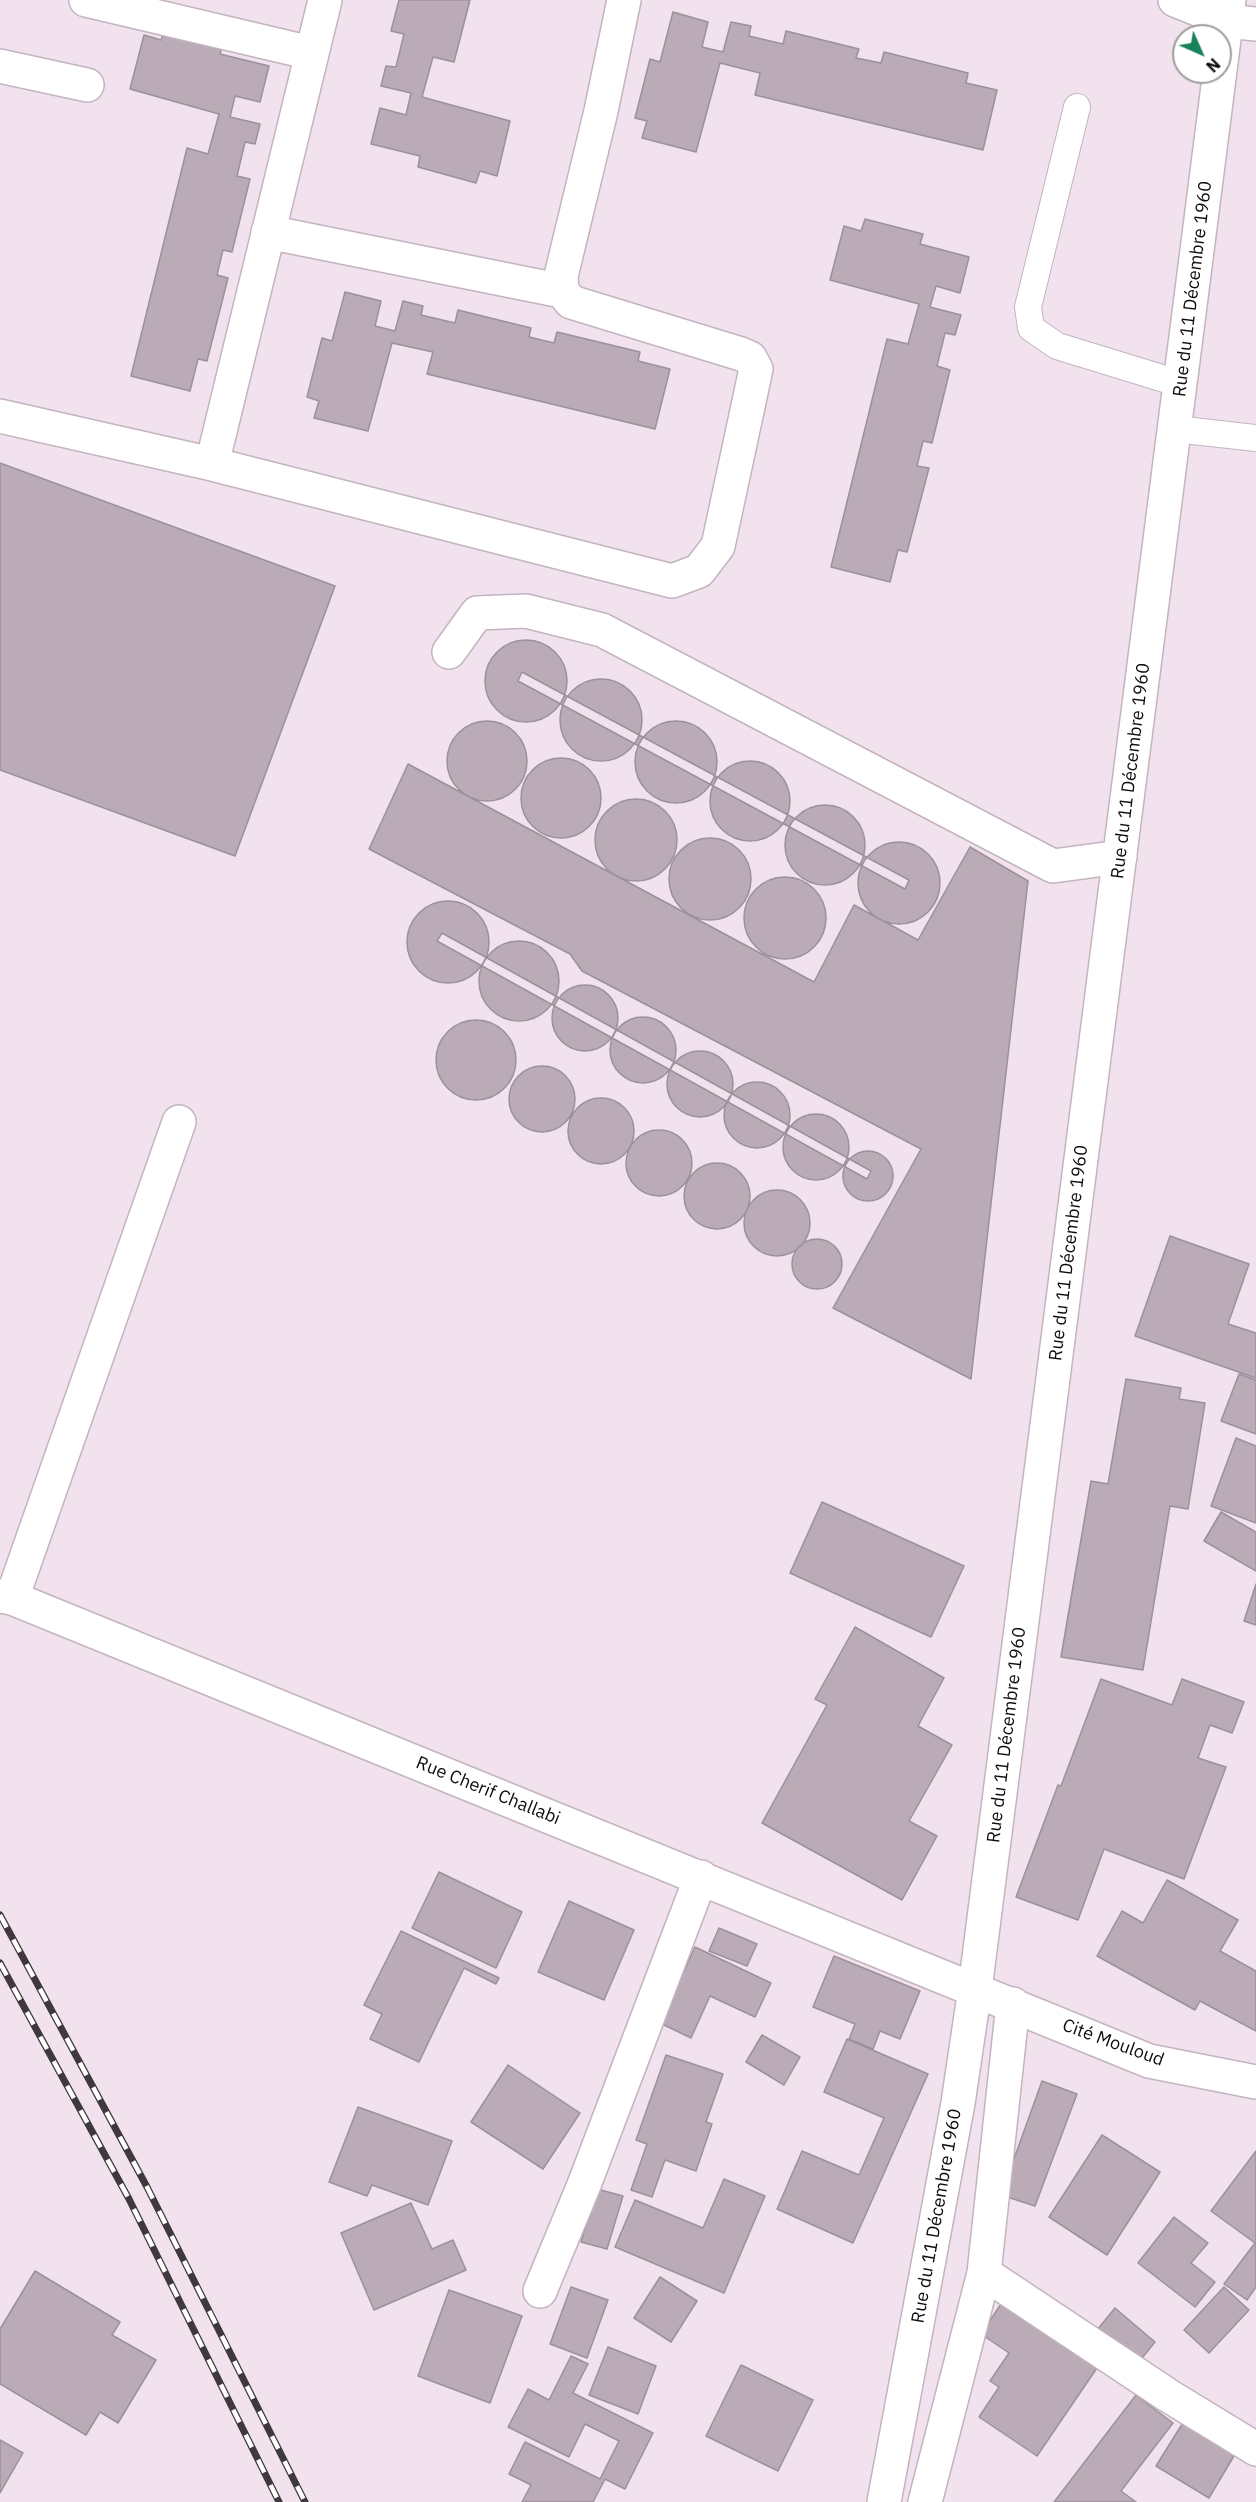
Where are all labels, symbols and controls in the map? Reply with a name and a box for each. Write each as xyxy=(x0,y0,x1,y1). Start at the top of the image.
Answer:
north arrow xyxy=(1172,24,1232,84)
text: N xyxy=(1202,54,1224,76)
street label: Rue du 11 Décembre 1960 xyxy=(1169,180,1217,398)
street label: Rue du 11 Décembre 1960 xyxy=(1107,662,1155,880)
street label: Rue du 11 Décembre 1960 xyxy=(1045,1144,1093,1362)
street label: Rue du 11 Décembre 1960 xyxy=(983,1626,1031,1844)
street label: Rue Cherif Challabi xyxy=(413,1752,563,1830)
street label: Cité Mouloud xyxy=(1059,2015,1167,2071)
street label: Rue du 11 Décembre 1960 xyxy=(907,2107,967,2325)

